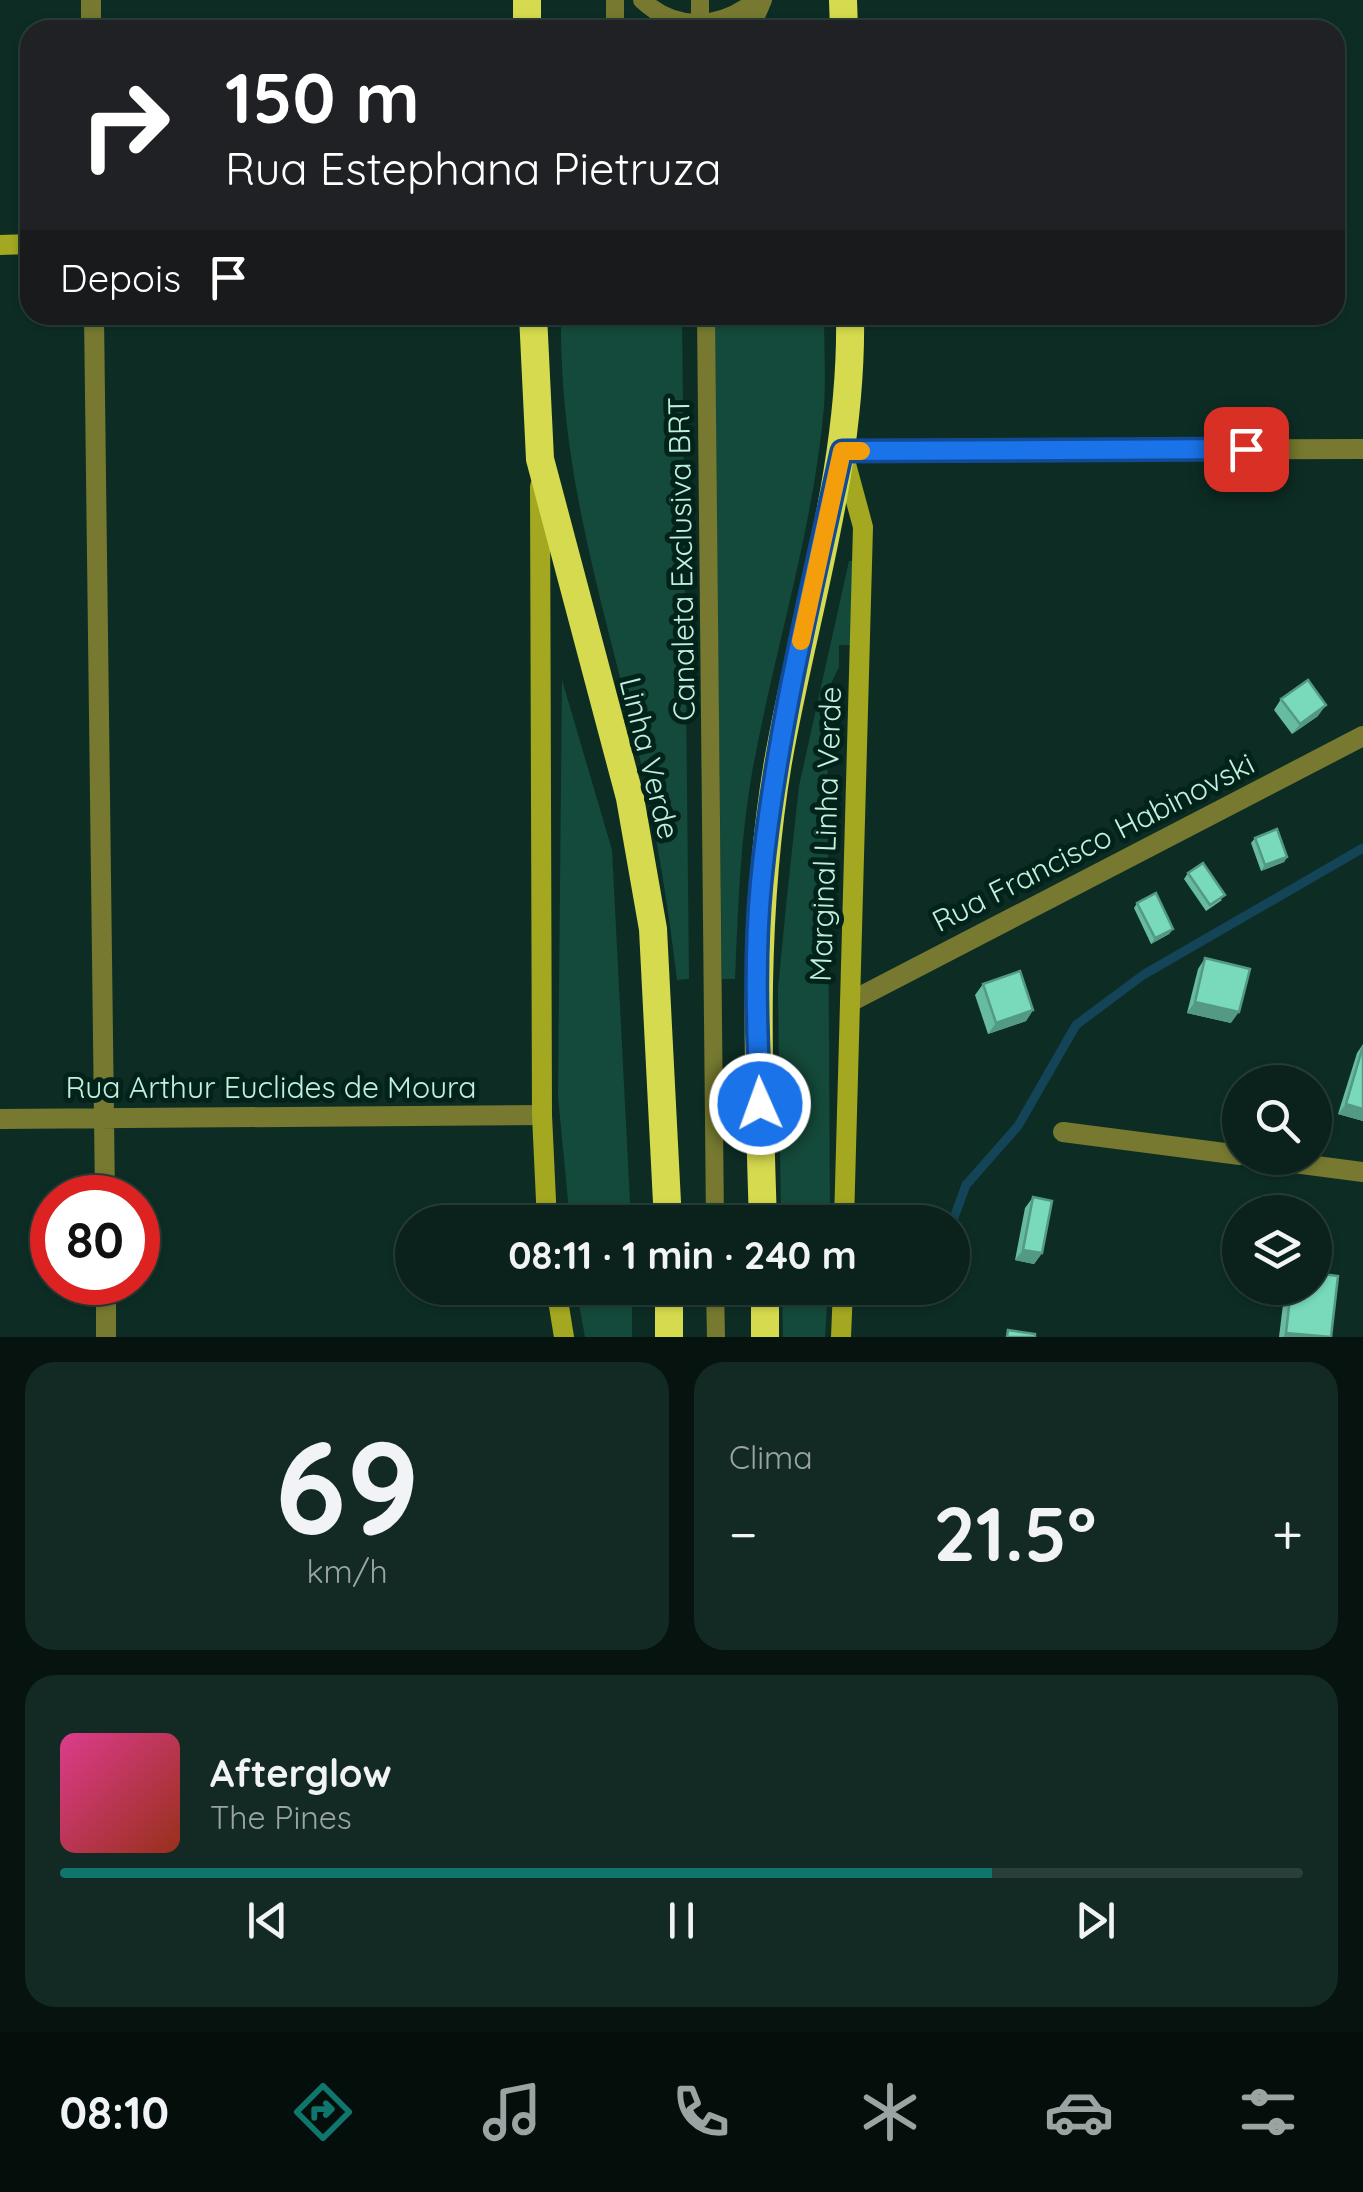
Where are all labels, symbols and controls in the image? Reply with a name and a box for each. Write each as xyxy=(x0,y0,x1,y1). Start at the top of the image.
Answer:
text: 150 m xyxy=(225,53,420,141)
icon: right xyxy=(60,60,190,190)
text: Rua Estephana Pietruza xyxy=(225,140,722,196)
icon: arrive xyxy=(201,250,256,305)
text: Depois xyxy=(60,254,181,302)
street label: Canaleta Exclusiva BRT xyxy=(659,397,703,721)
pin xyxy=(1204,407,1289,492)
icon: arrive xyxy=(1219,422,1274,477)
street label: Linha Verde xyxy=(612,673,688,843)
street label: Marginal Linha Verde xyxy=(801,686,849,982)
street label: Rua Francisco Habinovski xyxy=(926,744,1260,940)
position arrow xyxy=(708,1052,812,1156)
map controls xyxy=(1222,1065,1332,1305)
button: search xyxy=(1222,1065,1332,1175)
street label: Rua Arthur Euclides de Moura xyxy=(66,1068,476,1106)
speed limit sign: 80 xyxy=(30,1175,160,1305)
button: layers xyxy=(1222,1195,1332,1305)
text: 08:11 · 1 min · 240 m xyxy=(508,1231,857,1279)
text: 69 xyxy=(274,1404,420,1567)
text: Clima xyxy=(729,1437,813,1477)
text: 21.5° xyxy=(933,1486,1096,1580)
text: − xyxy=(729,1499,758,1568)
text: + xyxy=(1272,1499,1303,1568)
text: km/h xyxy=(306,1551,388,1591)
text: Afterglow xyxy=(210,1749,392,1797)
text: The Pines xyxy=(210,1797,352,1837)
icon: previous xyxy=(240,1893,295,1948)
icon: pause xyxy=(654,1893,709,1948)
icon: next xyxy=(1068,1893,1123,1948)
icon: directions xyxy=(288,2077,358,2147)
icon: music xyxy=(477,2077,547,2147)
icon: phone xyxy=(666,2077,736,2147)
icon: climate xyxy=(855,2077,925,2147)
icon: car xyxy=(1044,2077,1114,2147)
icon: filters xyxy=(1233,2077,1303,2147)
text: 08:10 xyxy=(60,2084,169,2140)

